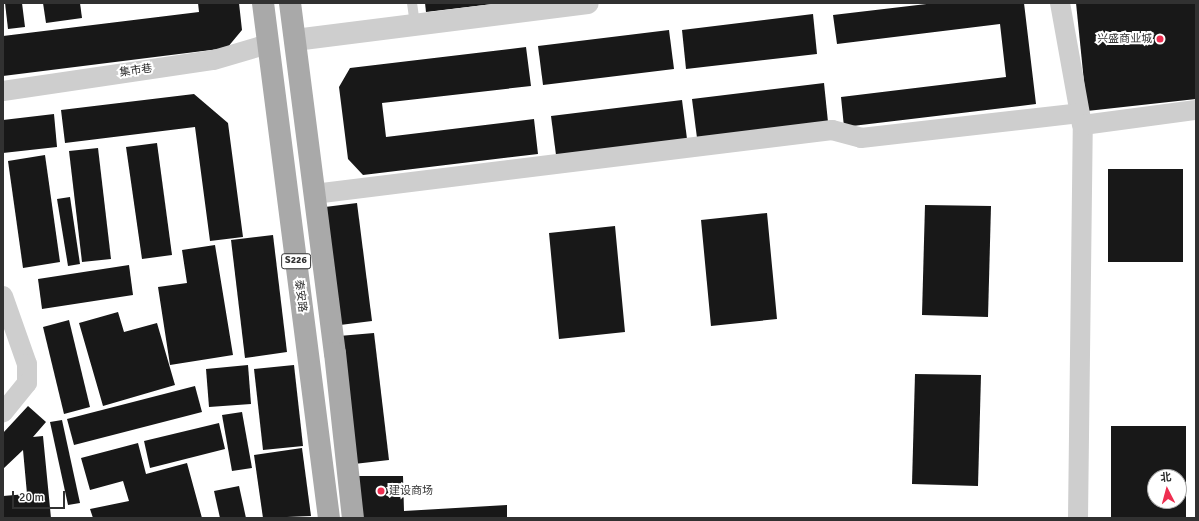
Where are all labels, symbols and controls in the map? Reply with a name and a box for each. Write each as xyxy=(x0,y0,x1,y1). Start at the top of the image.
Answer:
place label: 兴盛商业城 xyxy=(1097,32,1152,46)
marker: 兴盛商业城 xyxy=(1155,34,1165,44)
street label: 集市巷 xyxy=(119,62,153,80)
road number: S226 xyxy=(281,253,311,269)
street label: 泰安路 xyxy=(291,279,309,313)
north arrow xyxy=(1147,469,1187,509)
text: 北 xyxy=(1160,471,1172,485)
scale bar xyxy=(14,483,67,509)
place label: 建设商场 xyxy=(389,484,433,498)
marker: 建设商场 xyxy=(376,486,386,496)
text: 20 m xyxy=(19,490,44,505)

